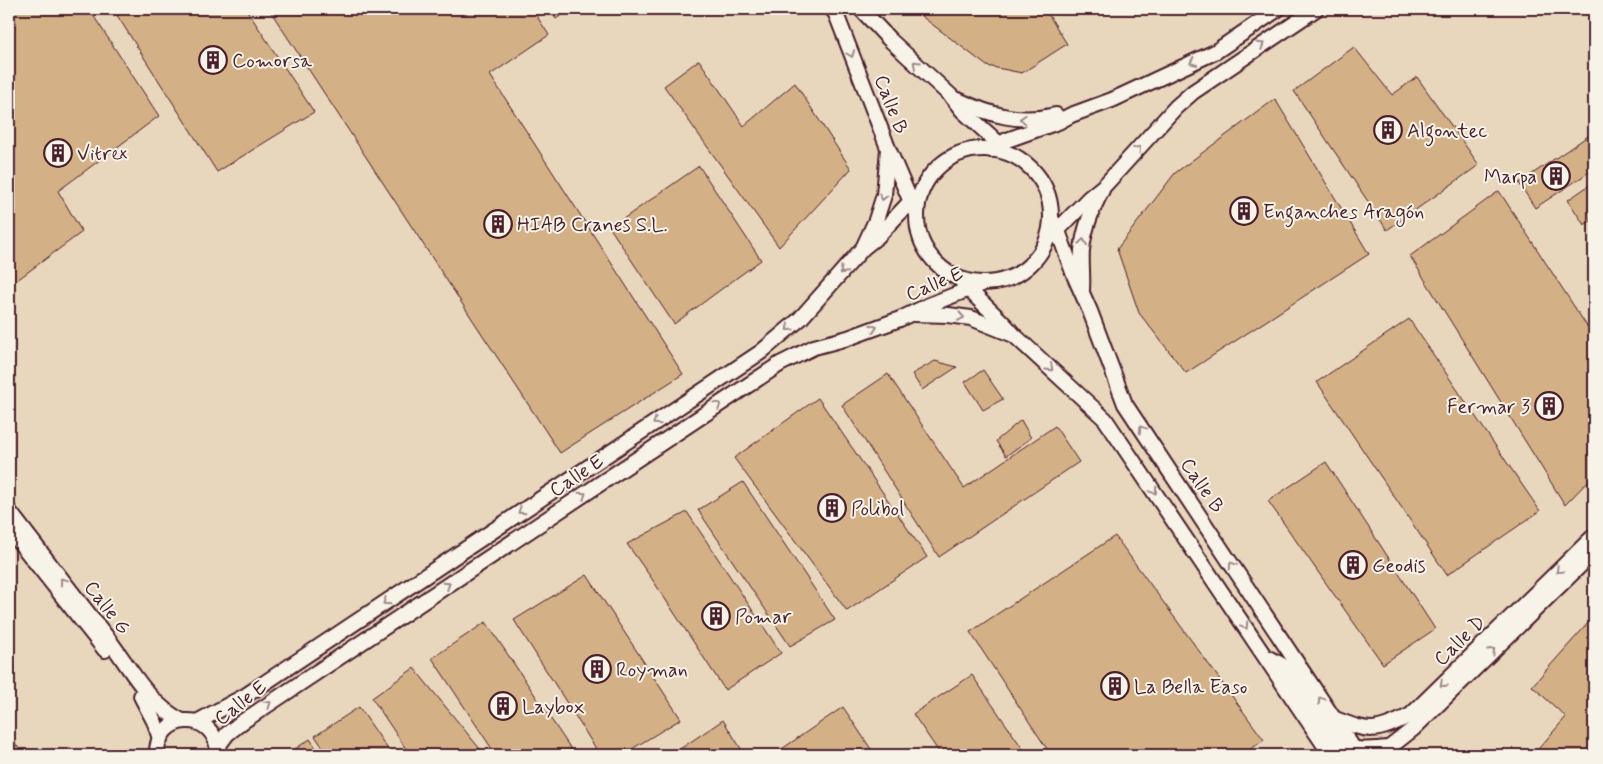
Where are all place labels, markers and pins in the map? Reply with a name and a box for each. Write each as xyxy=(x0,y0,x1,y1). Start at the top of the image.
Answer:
building icon: Comorsa xyxy=(198,45,228,75)
place label: Comorsa xyxy=(232,48,313,75)
building icon: Algontec xyxy=(1373,115,1403,145)
place label: Algontec xyxy=(1407,118,1487,147)
building icon: Vitrex xyxy=(43,138,73,168)
place label: Vitrex xyxy=(77,141,128,168)
building icon: Marpa xyxy=(1541,161,1571,191)
place label: Marpa xyxy=(1484,164,1537,191)
building icon: Enganches Aragón xyxy=(1229,196,1259,226)
place label: Enganches Aragón xyxy=(1263,199,1424,228)
building icon: HIAB Cranes S.L. xyxy=(483,209,513,239)
place label: HIAB Cranes S.L. xyxy=(517,212,668,239)
building icon: Fermar 3 xyxy=(1534,391,1564,421)
place label: Fermar 3 xyxy=(1447,394,1530,421)
building icon: Polibol xyxy=(817,493,847,523)
place label: Polibol xyxy=(851,496,904,523)
building icon: Geodis xyxy=(1338,550,1368,580)
place label: Geodis xyxy=(1372,553,1426,580)
building icon: Pomar xyxy=(701,601,731,631)
place label: Pomar xyxy=(735,604,792,631)
building icon: Royman xyxy=(582,654,612,684)
place label: Royman xyxy=(616,657,688,684)
building icon: La Bella Easo xyxy=(1100,671,1130,701)
place label: La Bella Easo xyxy=(1134,674,1248,701)
building icon: Laybox xyxy=(488,691,518,721)
place label: Laybox xyxy=(522,694,585,721)

